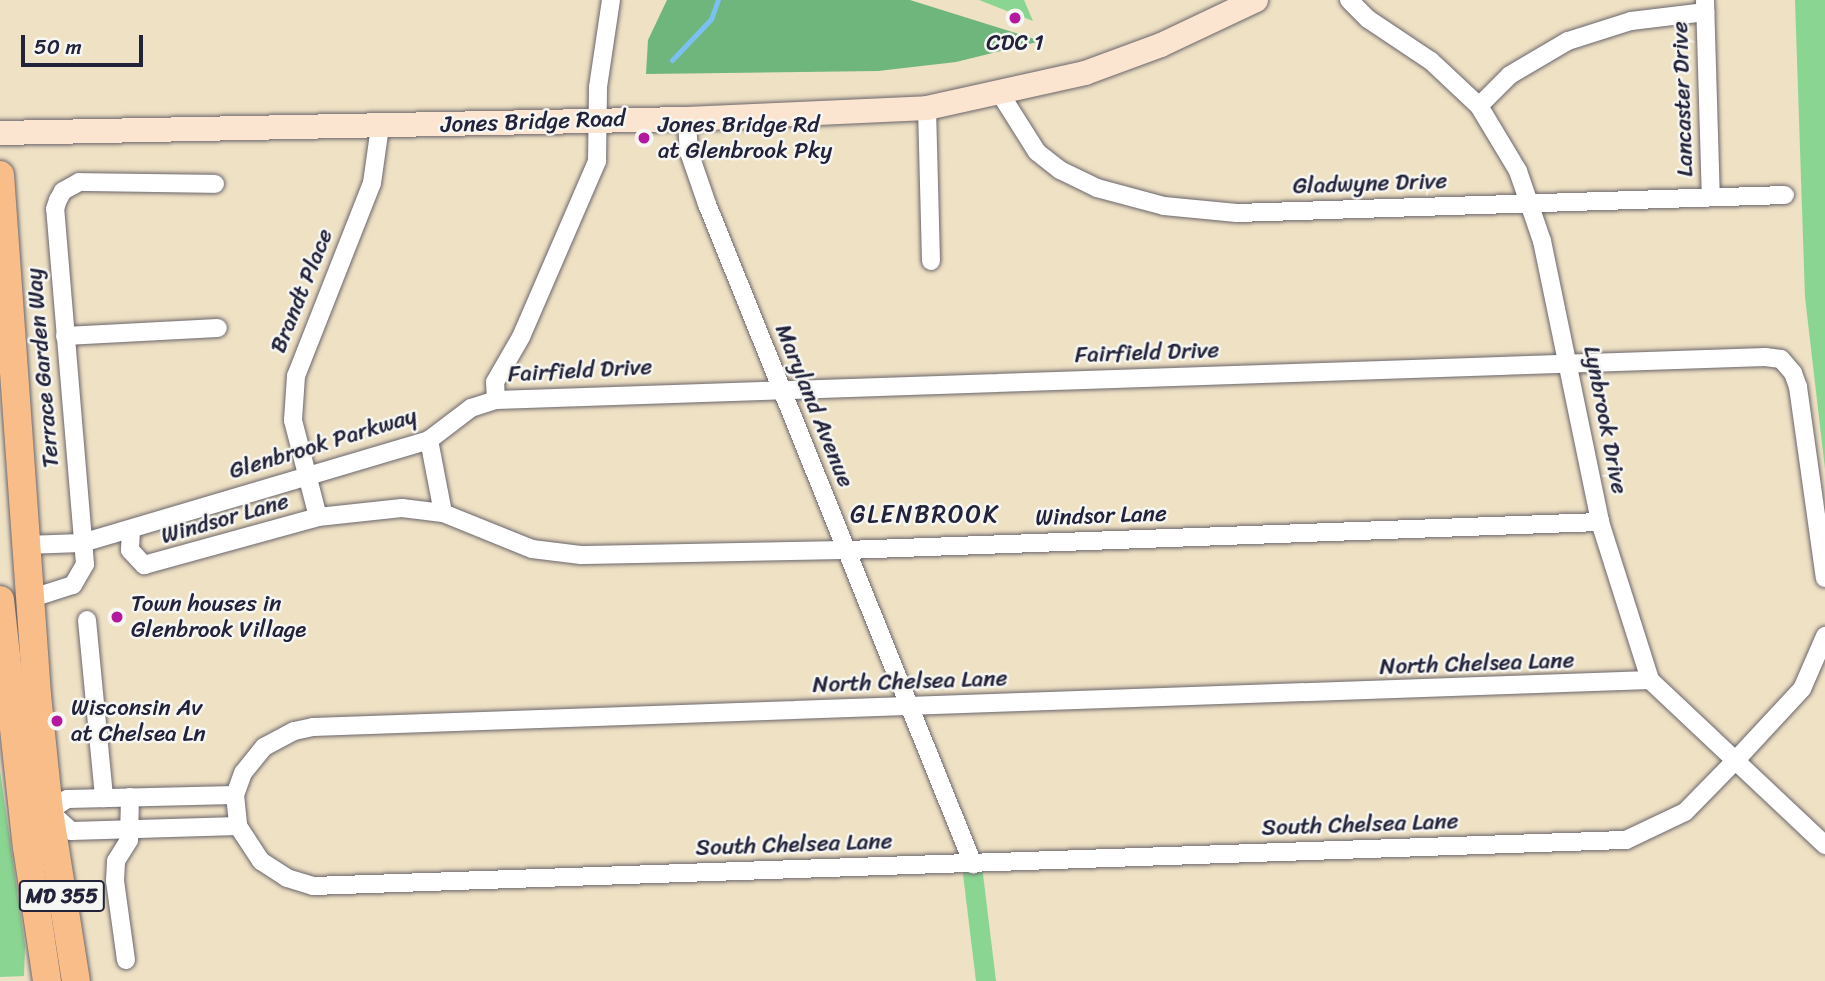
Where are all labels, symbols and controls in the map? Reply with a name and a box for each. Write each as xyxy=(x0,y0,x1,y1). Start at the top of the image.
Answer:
marker: CDC 1 xyxy=(1007,10,1023,26)
scale bar xyxy=(24,21,147,65)
street label: Lancaster Drive xyxy=(1666,21,1700,177)
text: 50 m xyxy=(34,28,82,66)
place label: CDC 1 xyxy=(986,29,1044,57)
street label: Jones Bridge Road xyxy=(440,105,626,139)
place label: Jones Bridge Rd at Glenbrook Pky xyxy=(658,111,832,165)
marker: Jones Bridge Rd at Glenbrook Pky xyxy=(636,130,652,146)
street label: Gladwyne Drive xyxy=(1292,168,1448,200)
street label: Brandt Place xyxy=(265,225,339,357)
street label: Terrace Garden Way xyxy=(21,267,65,469)
street label: Maryland Avenue xyxy=(769,320,859,492)
street label: Fairfield Drive xyxy=(1074,337,1220,369)
street label: Lynbrook Drive xyxy=(1577,344,1633,496)
street label: Fairfield Drive xyxy=(507,353,653,389)
street label: Glenbrook Parkway xyxy=(226,402,420,486)
street label: Windsor Lane xyxy=(158,488,292,550)
street label: Windsor Lane xyxy=(1035,500,1167,532)
district label: GLENBROOK xyxy=(851,501,999,529)
place label: Town houses in Glenbrook Village xyxy=(131,590,306,644)
marker: Town houses in Glenbrook Village xyxy=(109,609,125,625)
street label: North Chelsea Lane xyxy=(1379,647,1575,681)
street label: North Chelsea Lane xyxy=(812,665,1008,699)
place label: Wisconsin Av at Chelsea Ln xyxy=(71,694,205,748)
marker: Wisconsin Av at Chelsea Ln xyxy=(49,713,65,729)
street label: South Chelsea Lane xyxy=(1261,808,1459,842)
street label: South Chelsea Lane xyxy=(695,828,893,862)
road number: MD 355 xyxy=(18,878,106,914)

